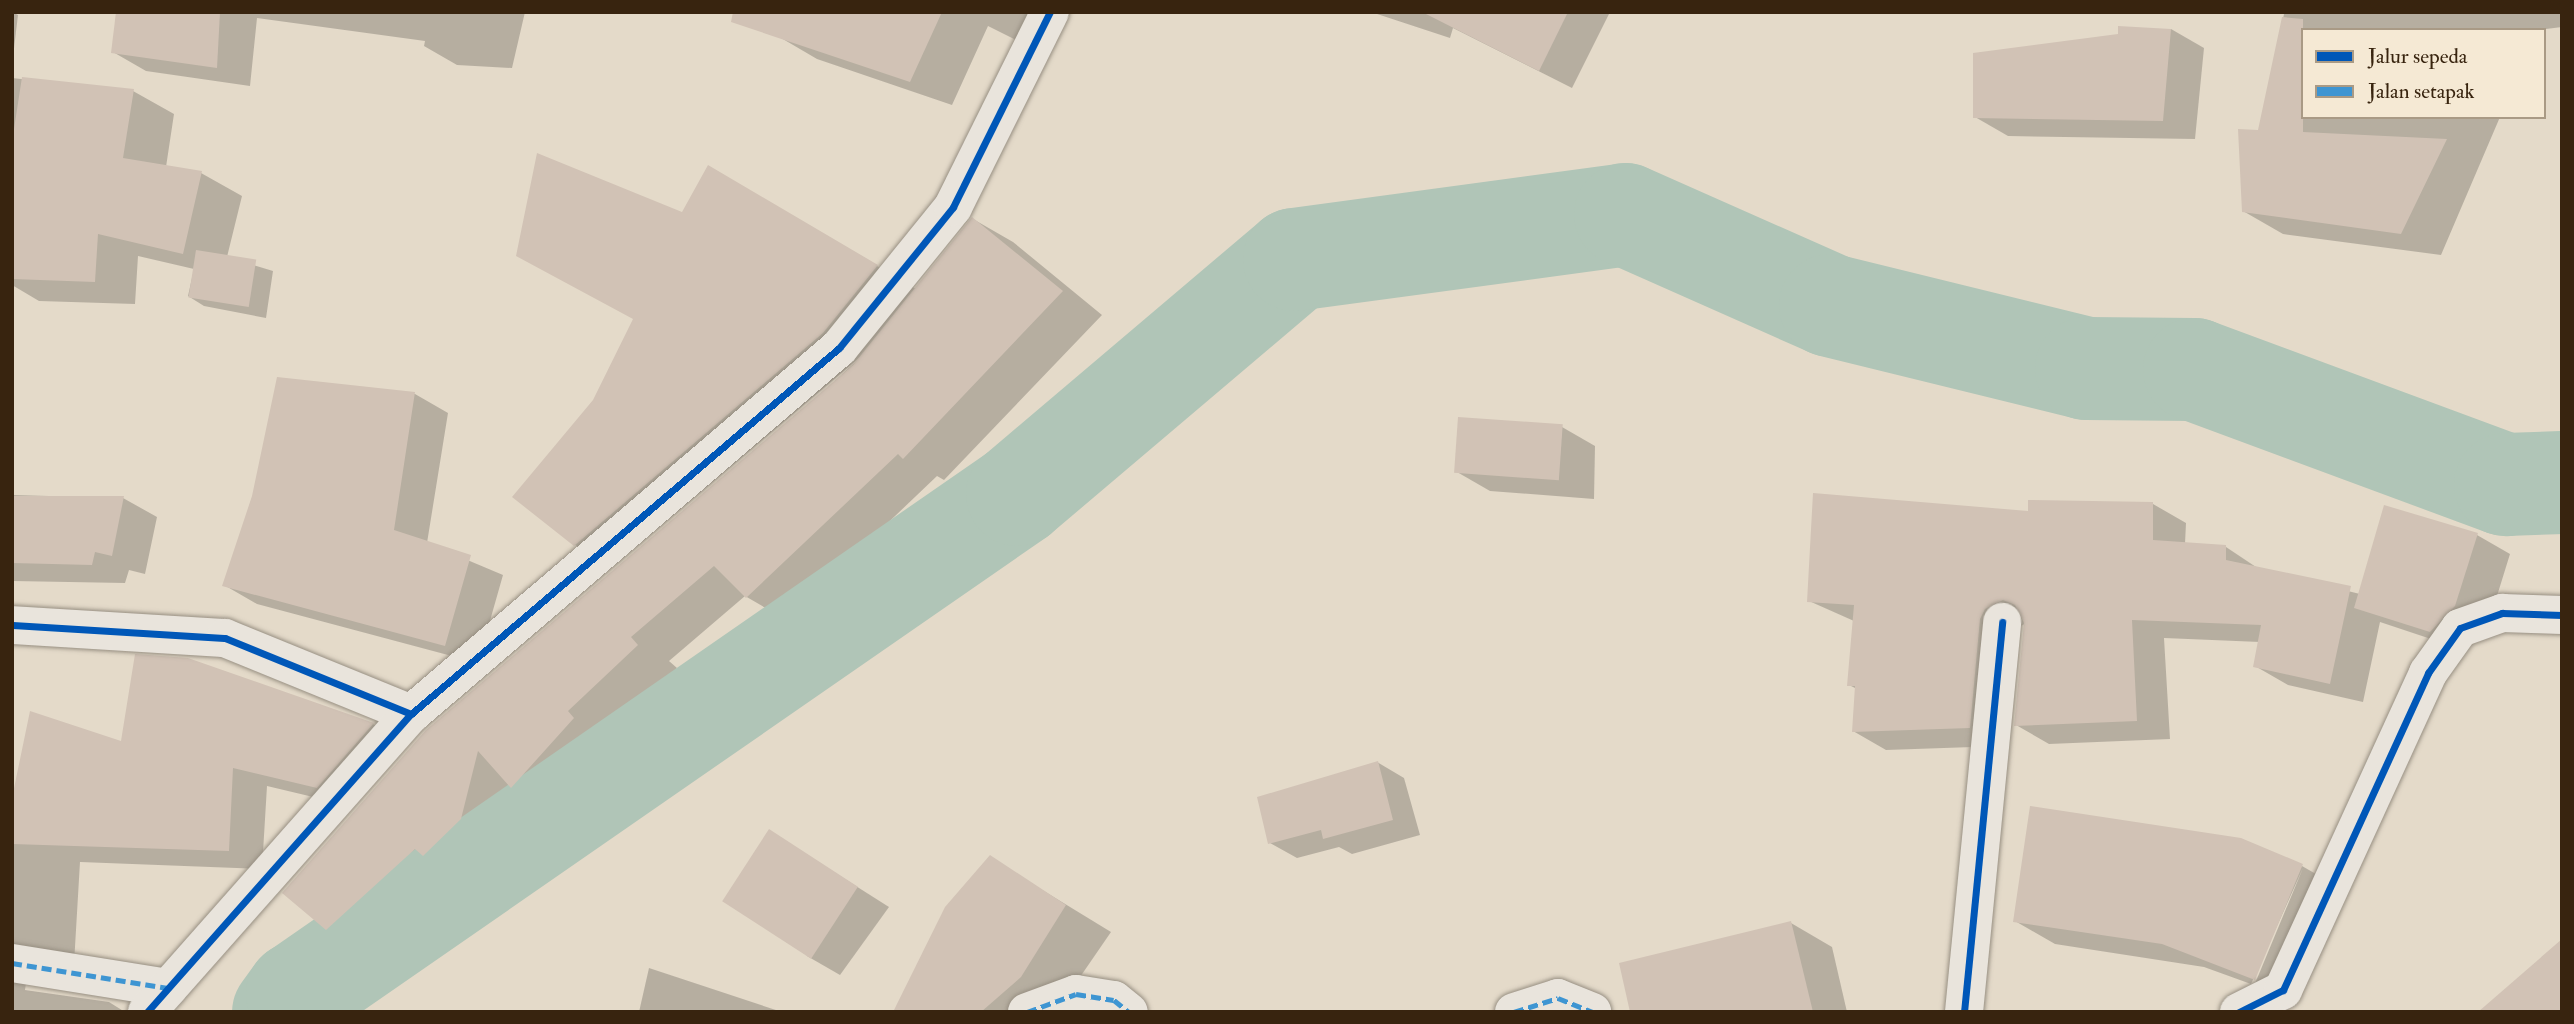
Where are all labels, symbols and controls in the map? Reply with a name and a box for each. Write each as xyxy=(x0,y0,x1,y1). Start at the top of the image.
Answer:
legend xyxy=(2301,28,2546,119)
text: Jalur sepeda xyxy=(2368,43,2467,70)
text: Jalan setapak xyxy=(2368,78,2475,105)

